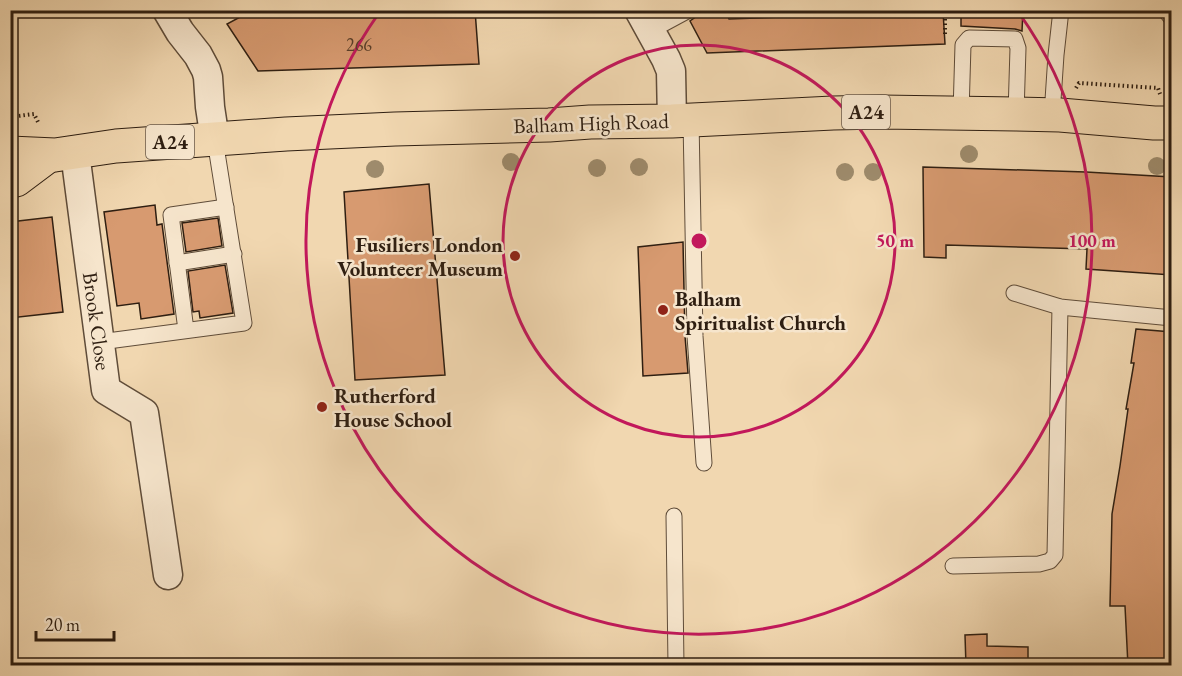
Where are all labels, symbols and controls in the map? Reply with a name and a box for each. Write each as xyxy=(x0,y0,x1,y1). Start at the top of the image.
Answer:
house number: 266 xyxy=(346,33,372,56)
road number: A24 xyxy=(842,95,890,129)
street label: Balham High Road xyxy=(513,107,670,139)
road number: A24 xyxy=(146,125,194,159)
text: 50 m xyxy=(876,229,914,252)
text: 100 m xyxy=(1068,229,1116,252)
place label: Fusiliers London Volunteer Museum xyxy=(337,231,503,282)
centre of rings xyxy=(689,231,709,251)
marker: Fusiliers London Volunteer Museum xyxy=(508,249,522,263)
street label: Brook Close xyxy=(77,270,117,372)
place label: Balham Spiritualist Church xyxy=(675,285,846,336)
marker: Balham Spiritualist Church xyxy=(656,303,670,317)
place label: Rutherford House School xyxy=(334,382,452,433)
marker: Rutherford House School xyxy=(315,400,329,414)
scale bar xyxy=(36,604,114,642)
text: 20 m xyxy=(45,613,80,636)

